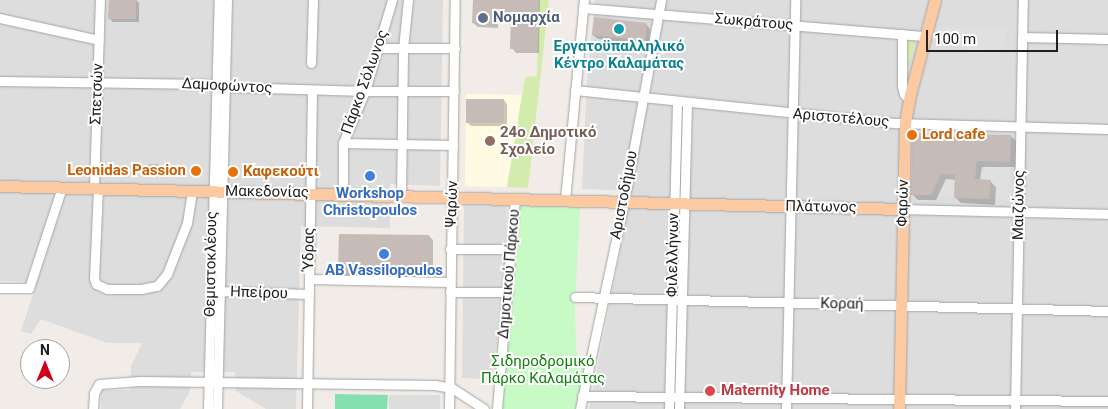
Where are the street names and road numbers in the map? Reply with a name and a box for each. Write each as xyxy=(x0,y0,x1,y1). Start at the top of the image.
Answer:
street label: Σωκράτους xyxy=(714,10,794,34)
street label: Πάρκο Σόλωνος xyxy=(338,27,392,137)
street label: Σπετσών xyxy=(87,63,107,125)
street label: Δαμοφώντος xyxy=(181,75,273,97)
street label: Αριστοτέλους xyxy=(792,105,890,131)
street label: Αριστοδήμου xyxy=(607,149,641,241)
street label: Μαιζώνος xyxy=(1009,170,1029,240)
street label: Φαρών xyxy=(894,179,912,227)
street label: Ψαρών xyxy=(442,180,462,228)
street label: Μακεδονίας xyxy=(225,182,309,202)
street label: Πλάτωνος xyxy=(785,197,857,217)
street label: Δημοτικού Πάρκου xyxy=(494,208,524,340)
street label: Θεμιστοκλέους xyxy=(201,211,221,317)
street label: Φιλελλήνων xyxy=(663,213,683,297)
street label: Ύδρας xyxy=(300,227,318,271)
street label: Ηπείρου xyxy=(230,283,288,303)
street label: Κοραή xyxy=(820,295,864,313)

